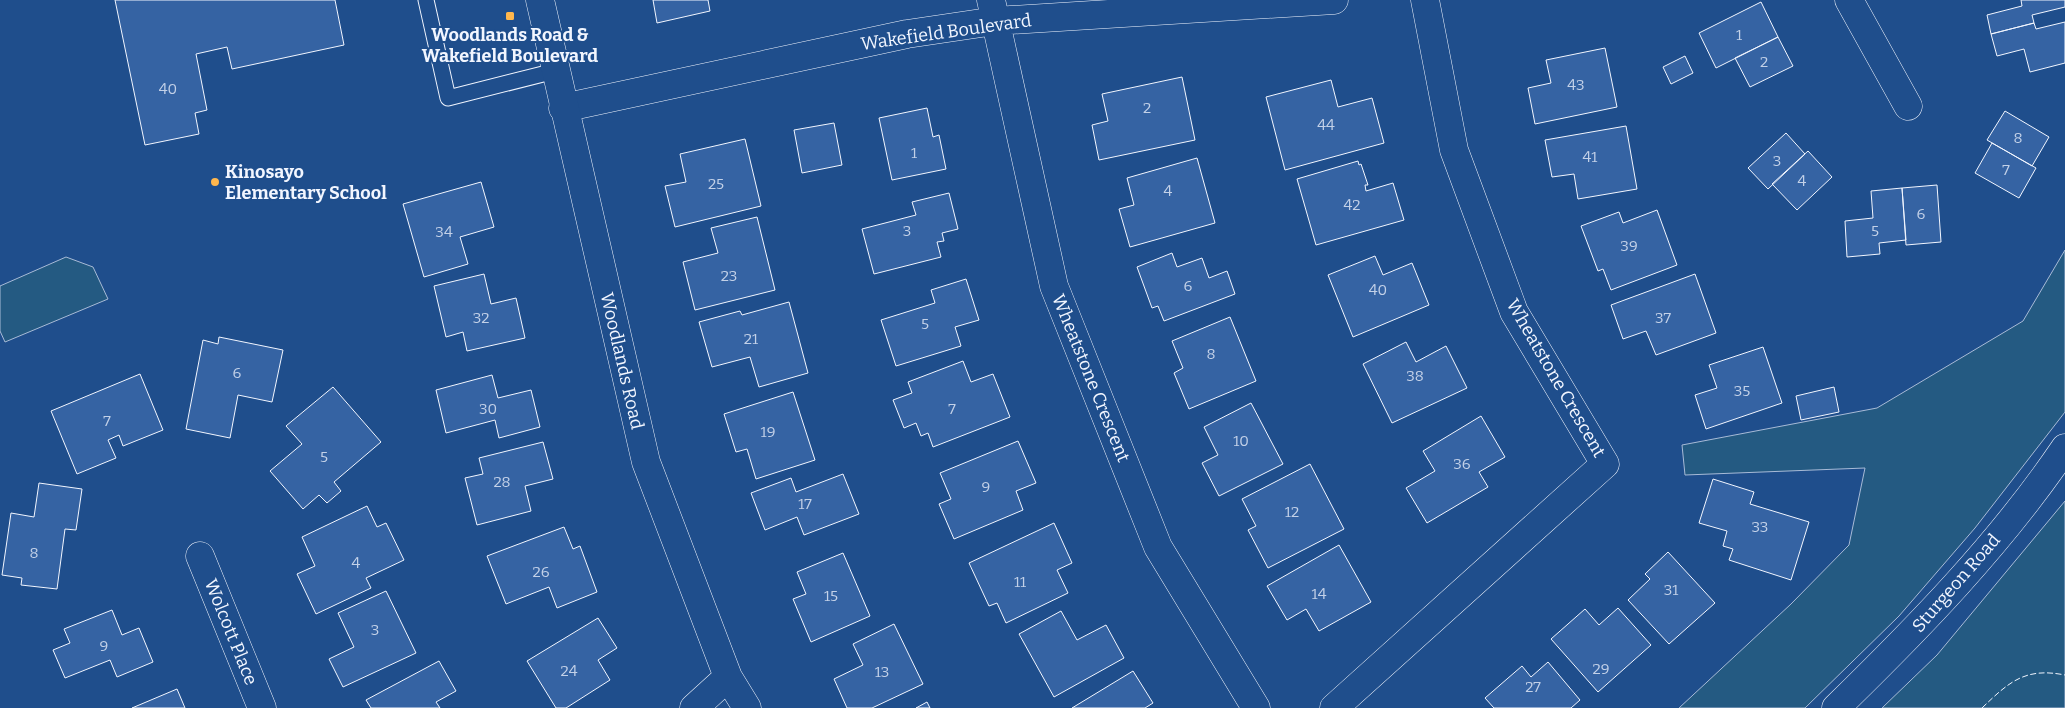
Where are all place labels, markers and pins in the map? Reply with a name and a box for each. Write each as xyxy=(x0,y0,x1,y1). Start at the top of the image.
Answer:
marker: Woodlands Road & Wakefield Boulevard xyxy=(504,10,516,22)
place label: Woodlands Road & Wakefield Boulevard xyxy=(422,24,598,67)
place label: Kinosayo Elementary School xyxy=(225,161,387,204)
marker: Kinosayo Elementary School xyxy=(209,176,221,188)

